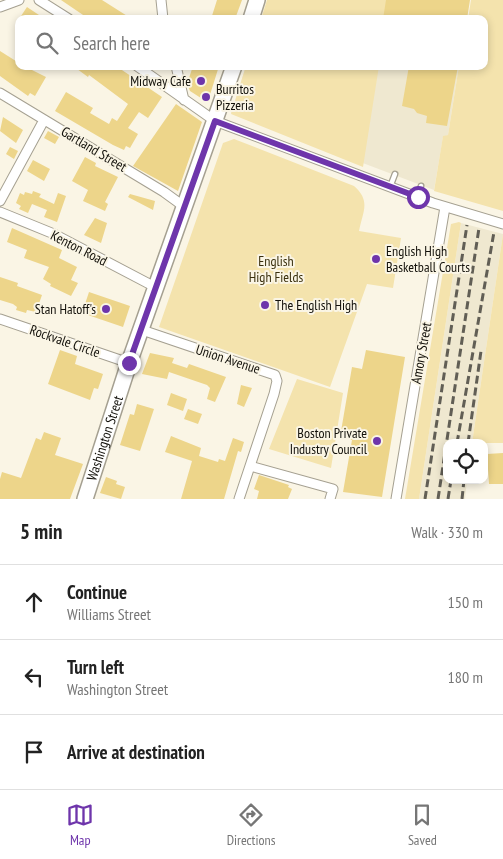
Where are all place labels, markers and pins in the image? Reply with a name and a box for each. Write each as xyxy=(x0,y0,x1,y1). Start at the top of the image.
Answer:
place label: Midway Cafe xyxy=(130,72,191,90)
marker: Midway Cafe xyxy=(195,75,207,87)
place label: Burritos Pizzeria xyxy=(216,80,254,114)
marker: Burritos Pizzeria xyxy=(200,91,212,103)
place label: English High Basketball Courts xyxy=(386,242,470,276)
marker: English High Basketball Courts xyxy=(370,253,382,265)
place label: The English High xyxy=(275,296,357,314)
marker: The English High xyxy=(259,299,271,311)
place label: Stan Hatoff's xyxy=(35,300,96,318)
marker: Stan Hatoff's xyxy=(100,303,112,315)
place label: Boston Private Industry Council xyxy=(290,424,368,458)
marker: Boston Private Industry Council xyxy=(371,435,383,447)

